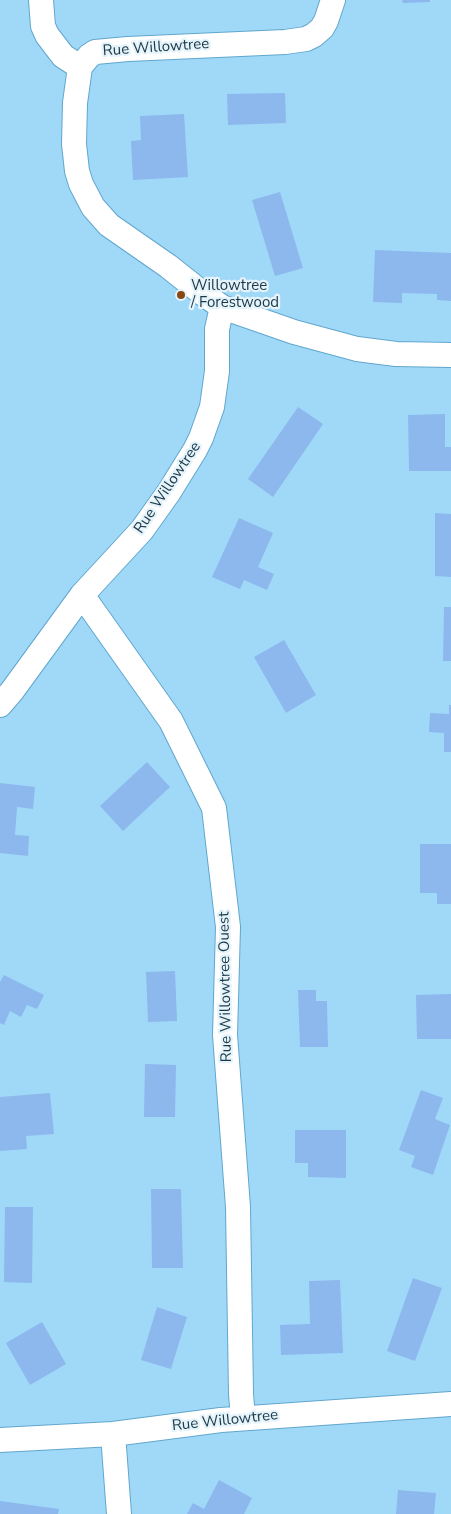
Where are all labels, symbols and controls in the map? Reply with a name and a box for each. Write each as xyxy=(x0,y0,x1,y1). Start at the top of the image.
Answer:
street label: Rue Willowtree xyxy=(102,35,210,61)
place label: Willowtree / Forestwood xyxy=(191,277,279,312)
marker: Willowtree / Forestwood xyxy=(175,289,187,301)
street label: Rue Willowtree xyxy=(131,439,205,537)
street label: Rue Willowtree Ouest xyxy=(216,912,236,1062)
street label: Rue Willowtree xyxy=(171,1406,279,1436)

